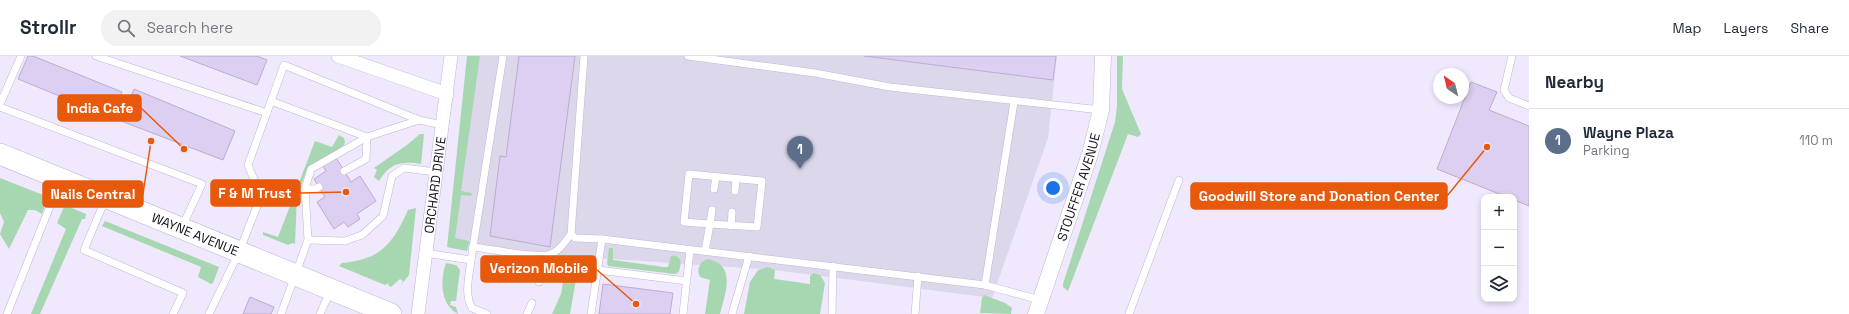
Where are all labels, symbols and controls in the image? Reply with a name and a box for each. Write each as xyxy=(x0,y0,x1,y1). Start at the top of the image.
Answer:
search box xyxy=(101,10,381,46)
text: Strollr xyxy=(20,15,77,40)
icon: search xyxy=(115,17,137,39)
text: Search here xyxy=(147,18,233,37)
text: Map xyxy=(1672,19,1702,37)
text: Layers xyxy=(1724,19,1768,37)
text: Share xyxy=(1790,19,1829,37)
north arrow xyxy=(1433,68,1469,104)
text: Nearby xyxy=(1545,71,1604,93)
callout: India Cafe xyxy=(58,95,141,121)
text: India Cafe xyxy=(66,99,134,117)
text: Wayne Plaza xyxy=(1583,123,1674,142)
street label: STOUFFER AVENUE xyxy=(1053,131,1103,243)
text: 1 xyxy=(1555,132,1561,149)
text: 110 m xyxy=(1799,132,1833,149)
street label: ORCHARD DRIVE xyxy=(420,136,449,235)
pin: 1 xyxy=(787,136,813,169)
text: Parking xyxy=(1583,142,1630,159)
your location xyxy=(1043,178,1063,198)
callout: F & M Trust xyxy=(211,180,300,206)
callout: Nails Central xyxy=(43,181,143,207)
callout: Goodwill Store and Donation Center xyxy=(1191,183,1447,209)
text: F & M Trust xyxy=(218,184,292,202)
text: Nails Central xyxy=(51,185,135,203)
text: Goodwill Store and Donation Center xyxy=(1199,187,1440,205)
map controls xyxy=(1481,194,1517,302)
button: + xyxy=(1481,194,1517,230)
street label: WAYNE AVENUE xyxy=(149,208,241,259)
button: − xyxy=(1481,230,1517,266)
callout: Verizon Mobile xyxy=(481,256,596,282)
text: Verizon Mobile xyxy=(490,259,588,277)
button: layers xyxy=(1481,266,1517,302)

